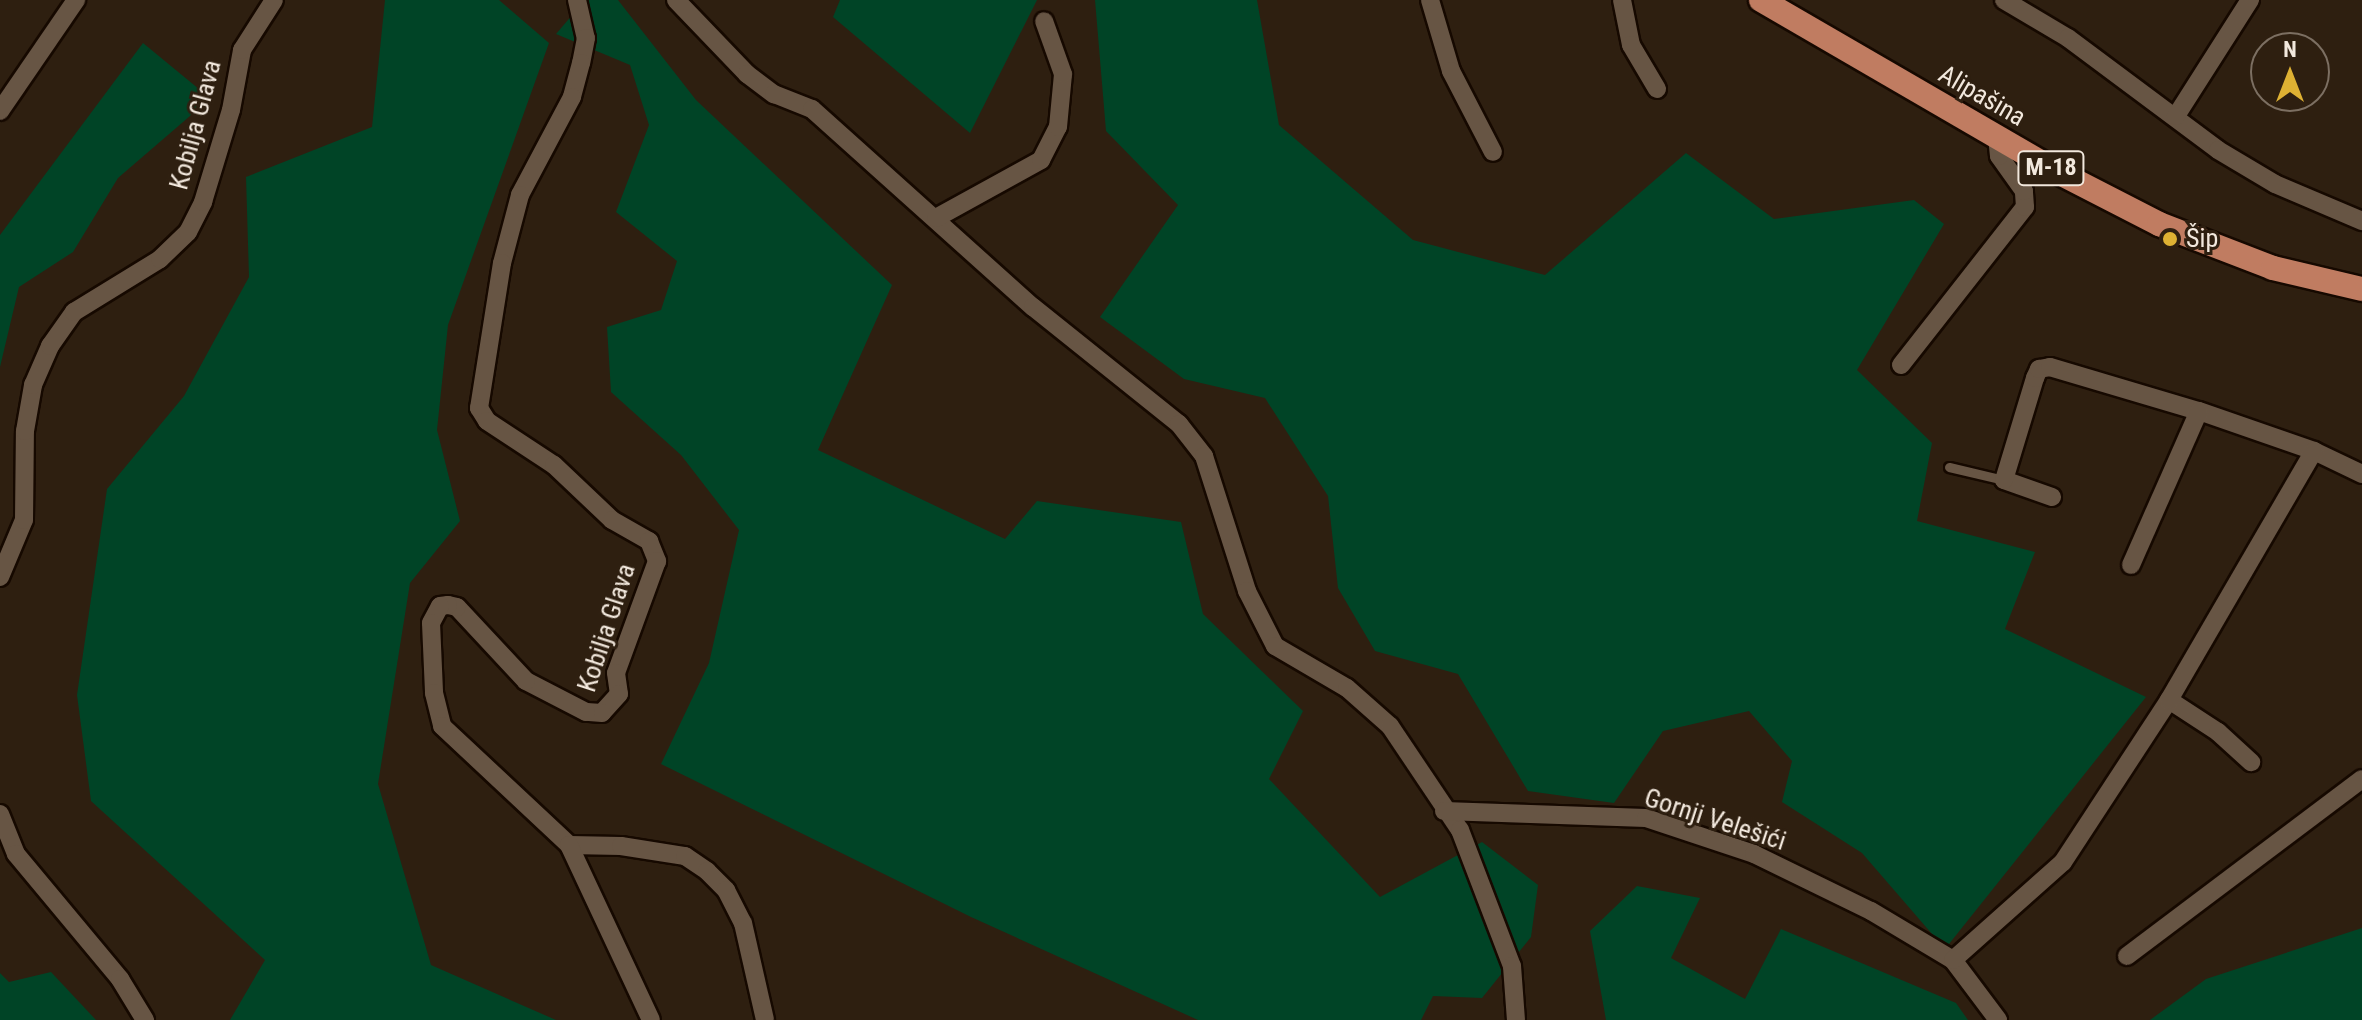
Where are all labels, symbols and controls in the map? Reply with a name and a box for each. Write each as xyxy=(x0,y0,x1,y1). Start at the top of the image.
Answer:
north arrow xyxy=(2250,32,2330,112)
text: N xyxy=(2283,37,2297,62)
street label: Kobilja Glava xyxy=(164,57,228,193)
street label: Alipašina xyxy=(1933,59,2031,133)
road number: M-18 xyxy=(2017,148,2085,188)
place label: Šip xyxy=(2186,223,2218,255)
marker: Šip xyxy=(2161,230,2179,248)
street label: Kobilja Glava xyxy=(572,560,642,696)
street label: Gornji Velešići xyxy=(1640,782,1790,858)

